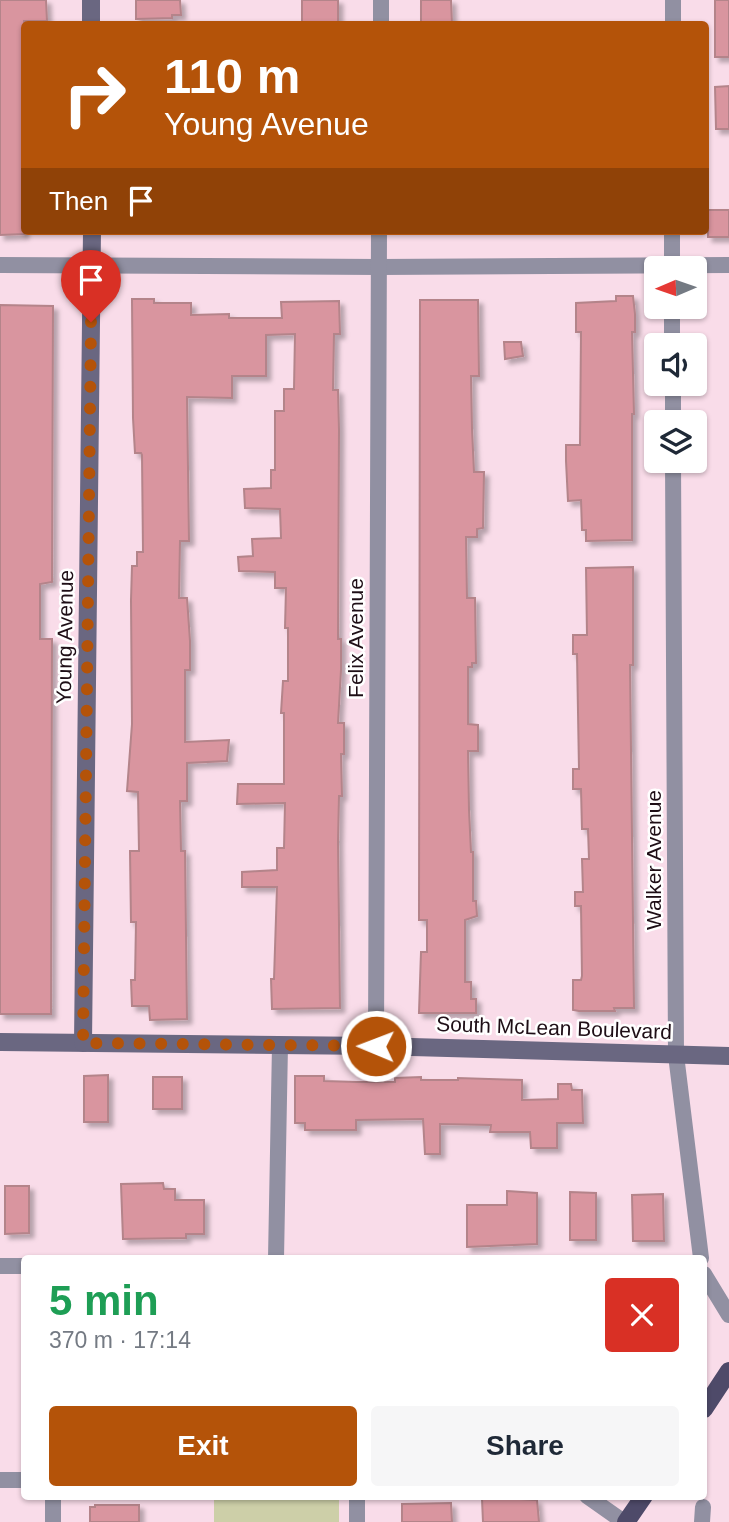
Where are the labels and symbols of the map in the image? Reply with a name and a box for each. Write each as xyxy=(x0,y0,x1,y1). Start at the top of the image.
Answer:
pin xyxy=(61,250,121,322)
north arrow xyxy=(644,256,707,318)
street label: Young Avenue xyxy=(52,570,77,704)
street label: Felix Avenue xyxy=(344,578,367,698)
street label: Walker Avenue xyxy=(642,790,665,930)
position arrow xyxy=(339,1009,413,1083)
street label: South McLean Boulevard xyxy=(436,1012,672,1043)

